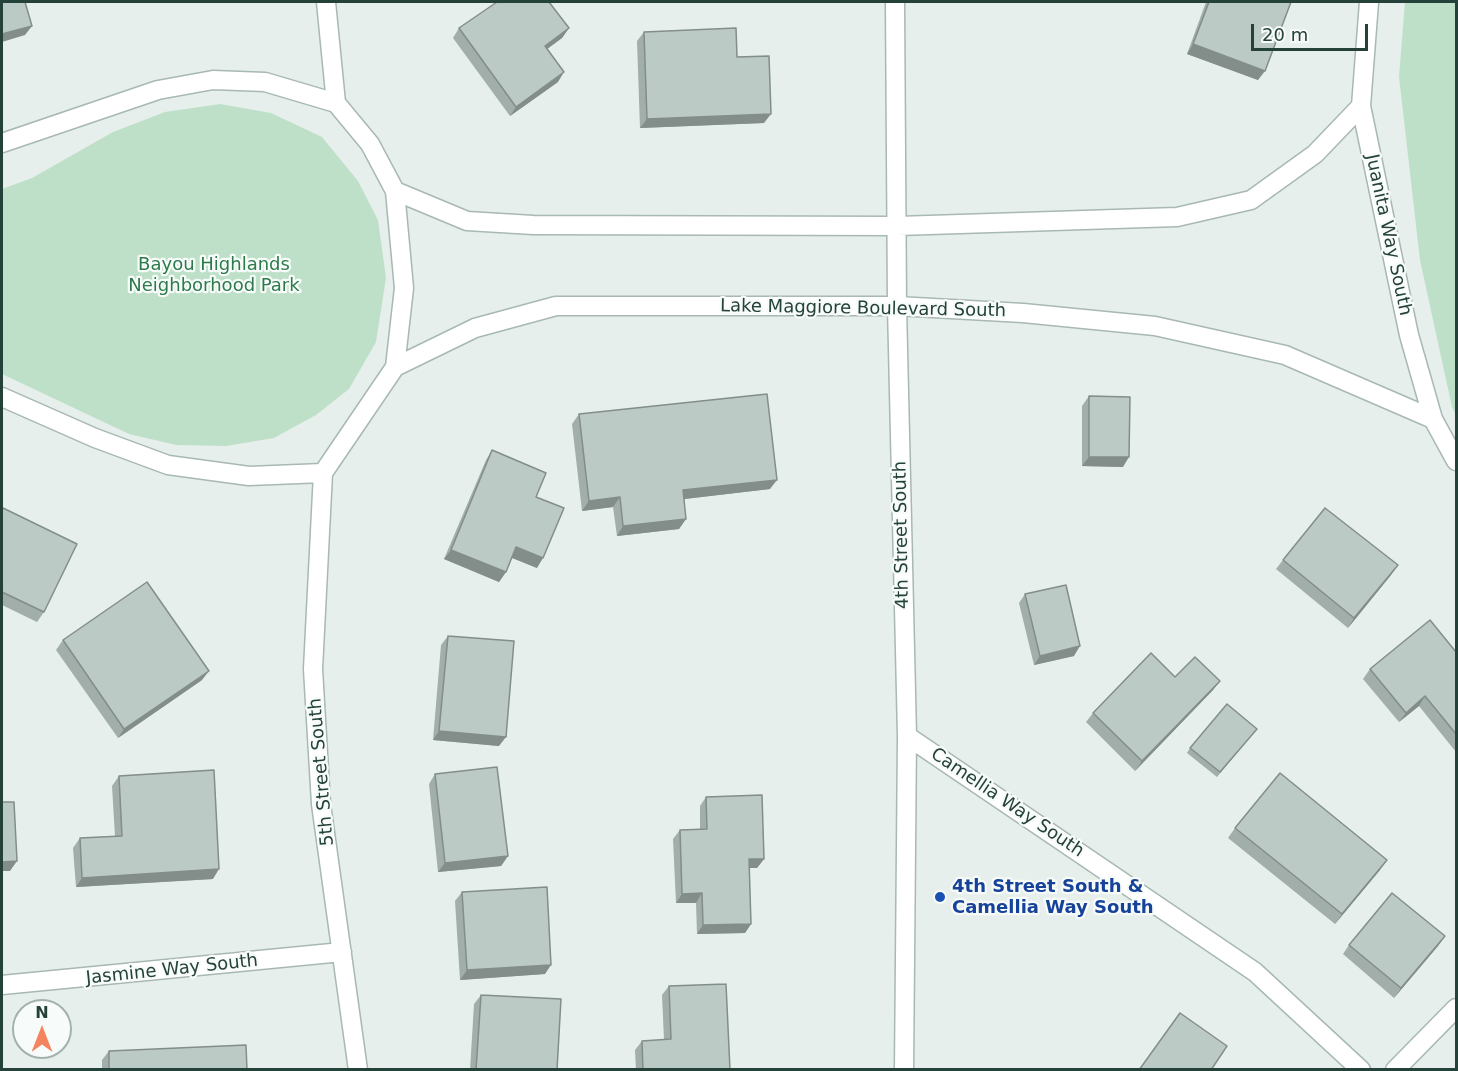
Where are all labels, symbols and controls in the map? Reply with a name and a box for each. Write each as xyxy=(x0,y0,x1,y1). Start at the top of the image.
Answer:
scale bar xyxy=(1254,12,1371,50)
text: 20 m xyxy=(1262,24,1308,45)
street label: Juanita Way South xyxy=(1360,152,1416,318)
park label: Bayou Highlands Neighborhood Park xyxy=(128,254,300,296)
street label: Lake Maggiore Boulevard South xyxy=(720,296,1006,322)
street label: 4th Street South xyxy=(890,461,914,609)
street label: 5th Street South xyxy=(305,697,339,847)
street label: Camellia Way South xyxy=(926,744,1088,862)
place label: 4th Street South & Camellia Way South xyxy=(952,876,1154,918)
marker: 4th Street South & Camellia Way South xyxy=(933,890,947,904)
street label: Jasmine Way South xyxy=(85,950,259,990)
north arrow xyxy=(12,999,72,1059)
text: N xyxy=(35,1003,49,1022)

